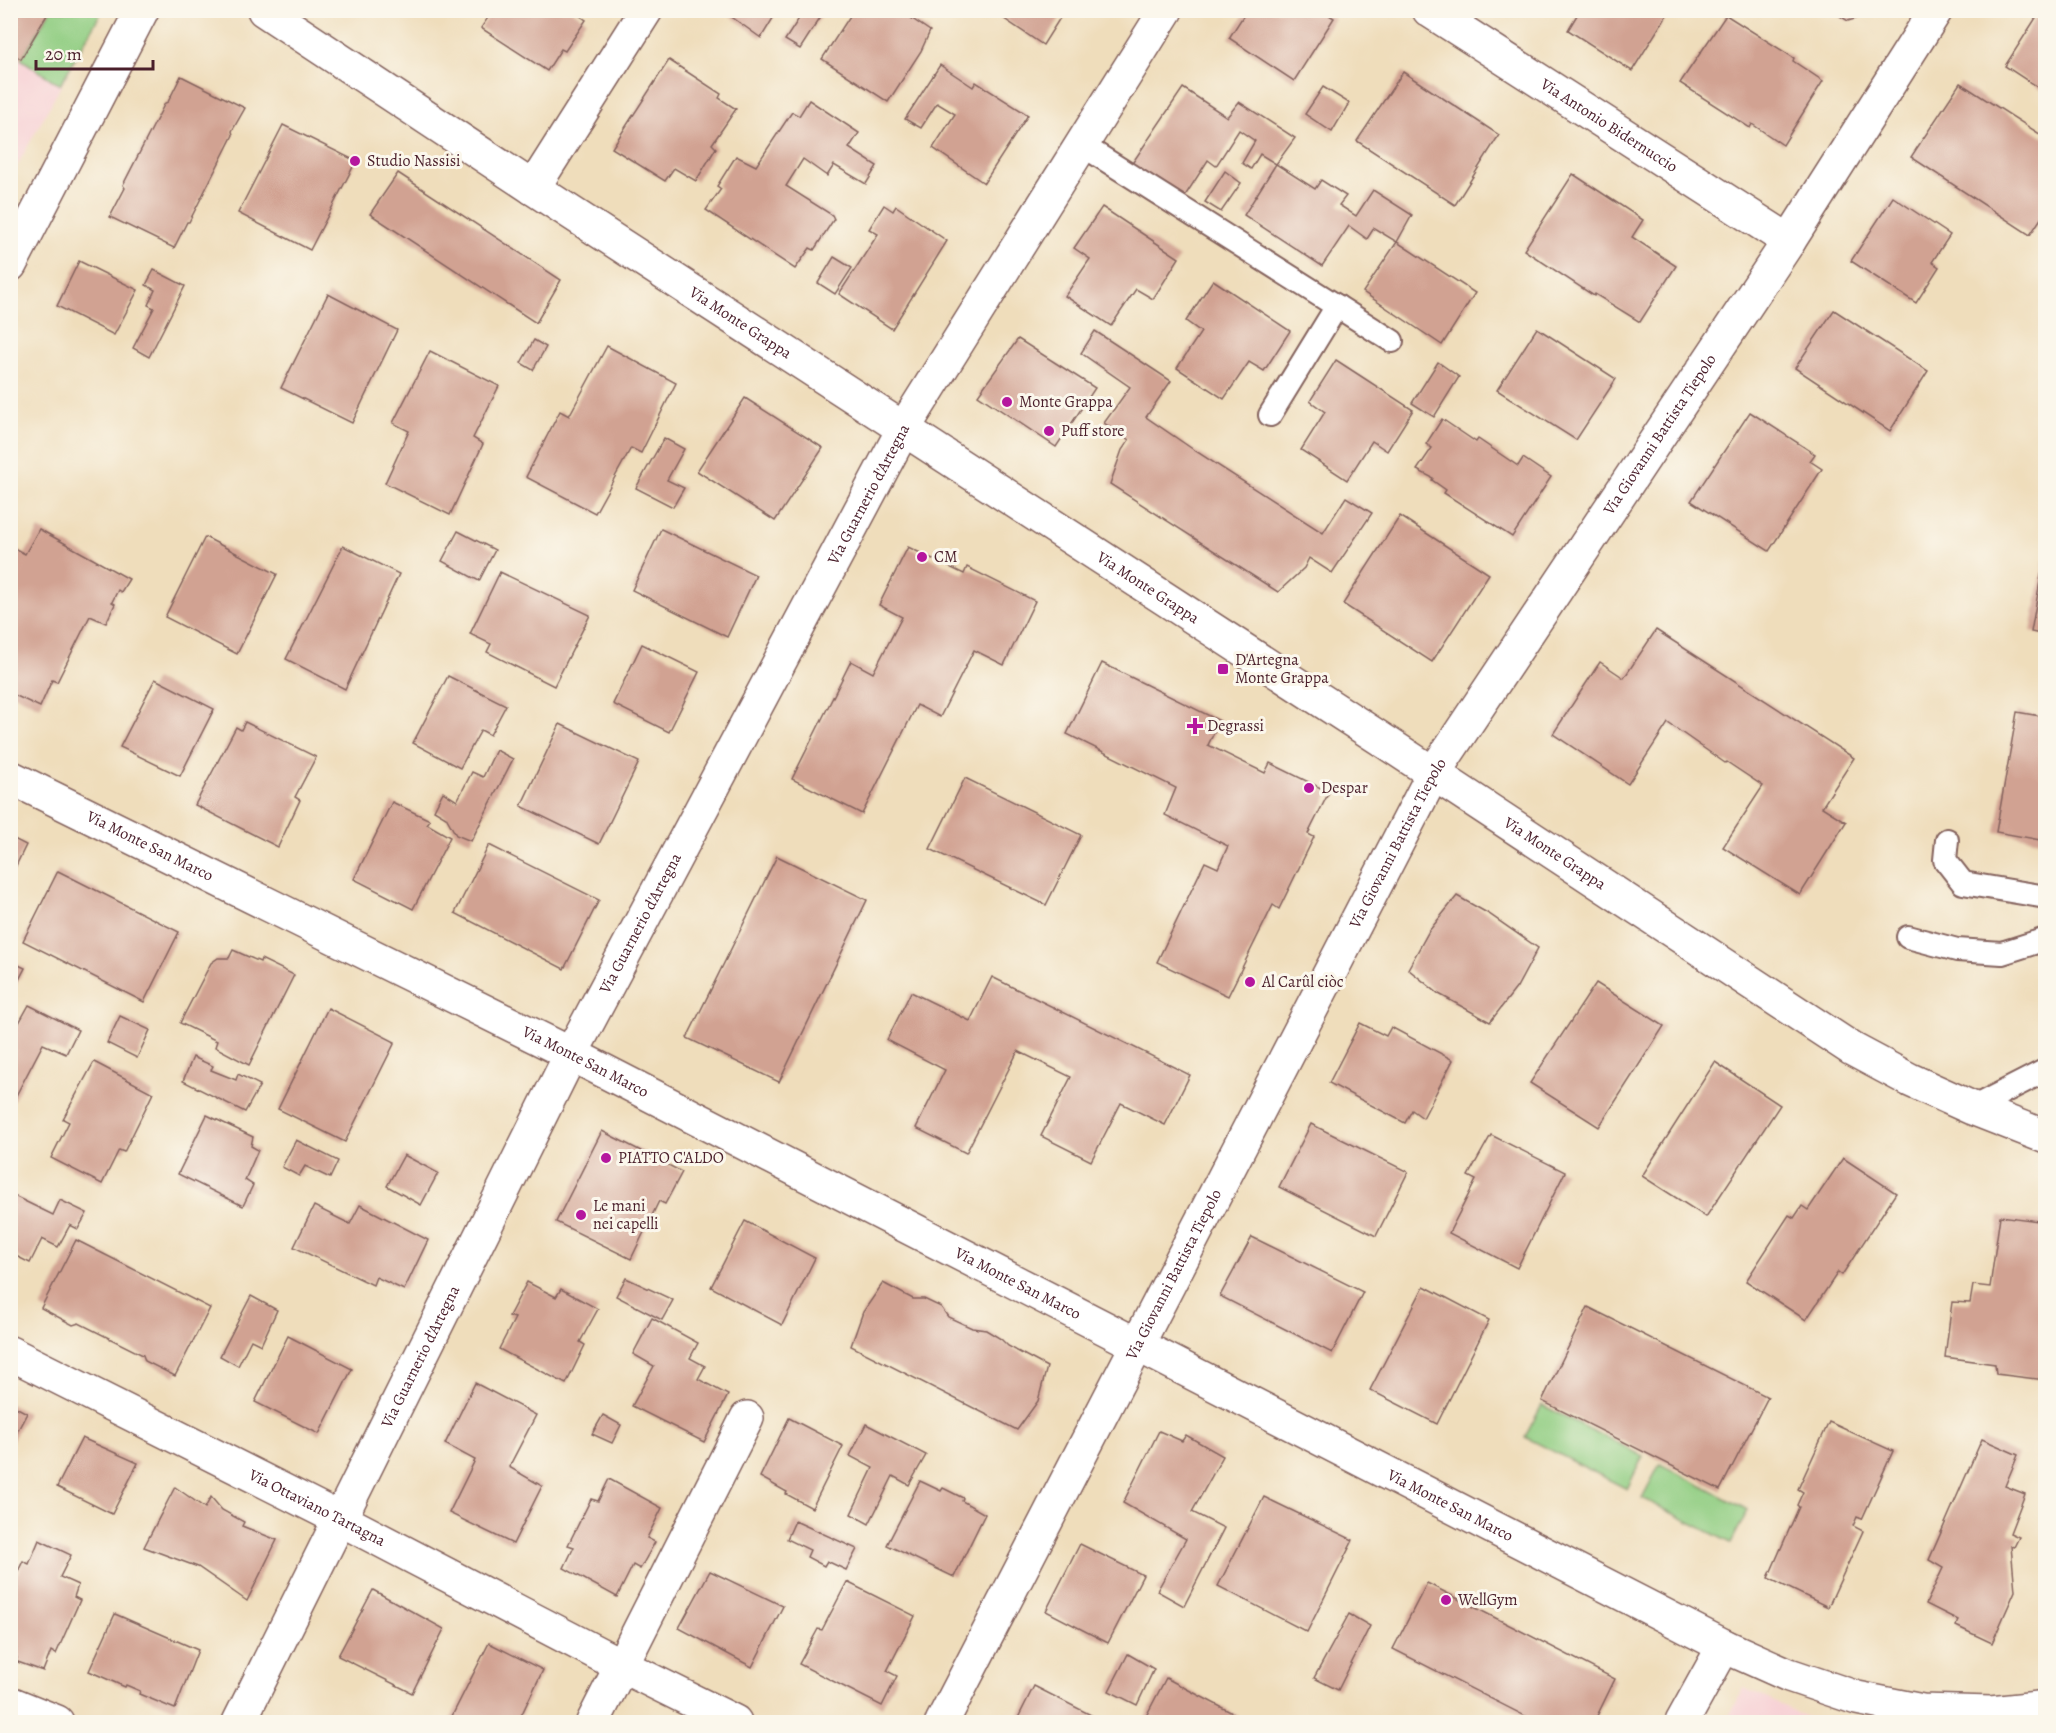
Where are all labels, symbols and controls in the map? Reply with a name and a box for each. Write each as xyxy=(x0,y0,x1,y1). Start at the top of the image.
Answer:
scale bar xyxy=(36,33,153,71)
text: 20 m xyxy=(45,42,82,66)
street label: Via Antonio Bidernuccio xyxy=(1535,73,1682,178)
place label: Studio Nassisi xyxy=(367,150,461,172)
marker: Studio Nassisi xyxy=(348,154,362,168)
street label: Via Monte Grappa xyxy=(684,281,796,365)
street label: Via Giovanni Battista Tiepolo xyxy=(1598,350,1722,520)
place label: Monte Grappa xyxy=(1019,391,1113,413)
marker: Monte Grappa xyxy=(1000,395,1014,409)
street label: Via Guarnerio d'Artegna xyxy=(822,420,915,569)
place label: Puff store xyxy=(1061,420,1125,442)
marker: Puff store xyxy=(1042,424,1056,438)
place label: CM xyxy=(934,546,958,568)
street label: Via Monte Grappa xyxy=(1092,546,1204,629)
marker: CM xyxy=(915,550,929,564)
place label: D'Artegna Monte Grappa xyxy=(1235,649,1329,689)
marker: D'Artegna Monte Grappa xyxy=(1216,662,1230,676)
place label: Degrassi xyxy=(1207,715,1264,737)
marker: Degrassi xyxy=(1188,719,1202,733)
street label: Via Giovanni Battista Tiepolo xyxy=(1344,754,1452,933)
place label: Despar xyxy=(1321,777,1368,799)
marker: Despar xyxy=(1302,781,1316,795)
street label: Via Monte San Marco xyxy=(82,805,217,887)
street label: Via Monte Grappa xyxy=(1499,811,1611,895)
street label: Via Guarnerio d'Artegna xyxy=(594,849,687,998)
place label: Al Carûl ciòc xyxy=(1261,971,1344,993)
marker: Al Carûl ciòc xyxy=(1243,975,1257,989)
street label: Via Monte San Marco xyxy=(518,1020,652,1103)
place label: PIATTO C'ALDO xyxy=(618,1147,724,1169)
marker: PIATTO C'ALDO xyxy=(599,1151,613,1165)
street label: Via Giovanni Battista Tiepolo xyxy=(1120,1185,1227,1364)
place label: Le mani nei capelli xyxy=(593,1195,659,1235)
marker: Le mani nei capelli xyxy=(574,1208,588,1222)
street label: Via Monte San Marco xyxy=(950,1241,1085,1325)
street label: Via Guarnerio d'Artegna xyxy=(376,1281,465,1432)
street label: Via Ottaviano Tartagna xyxy=(244,1463,390,1552)
street label: Via Monte San Marco xyxy=(1383,1463,1517,1547)
place label: WellGym xyxy=(1457,1589,1518,1611)
marker: WellGym xyxy=(1439,1593,1453,1607)

